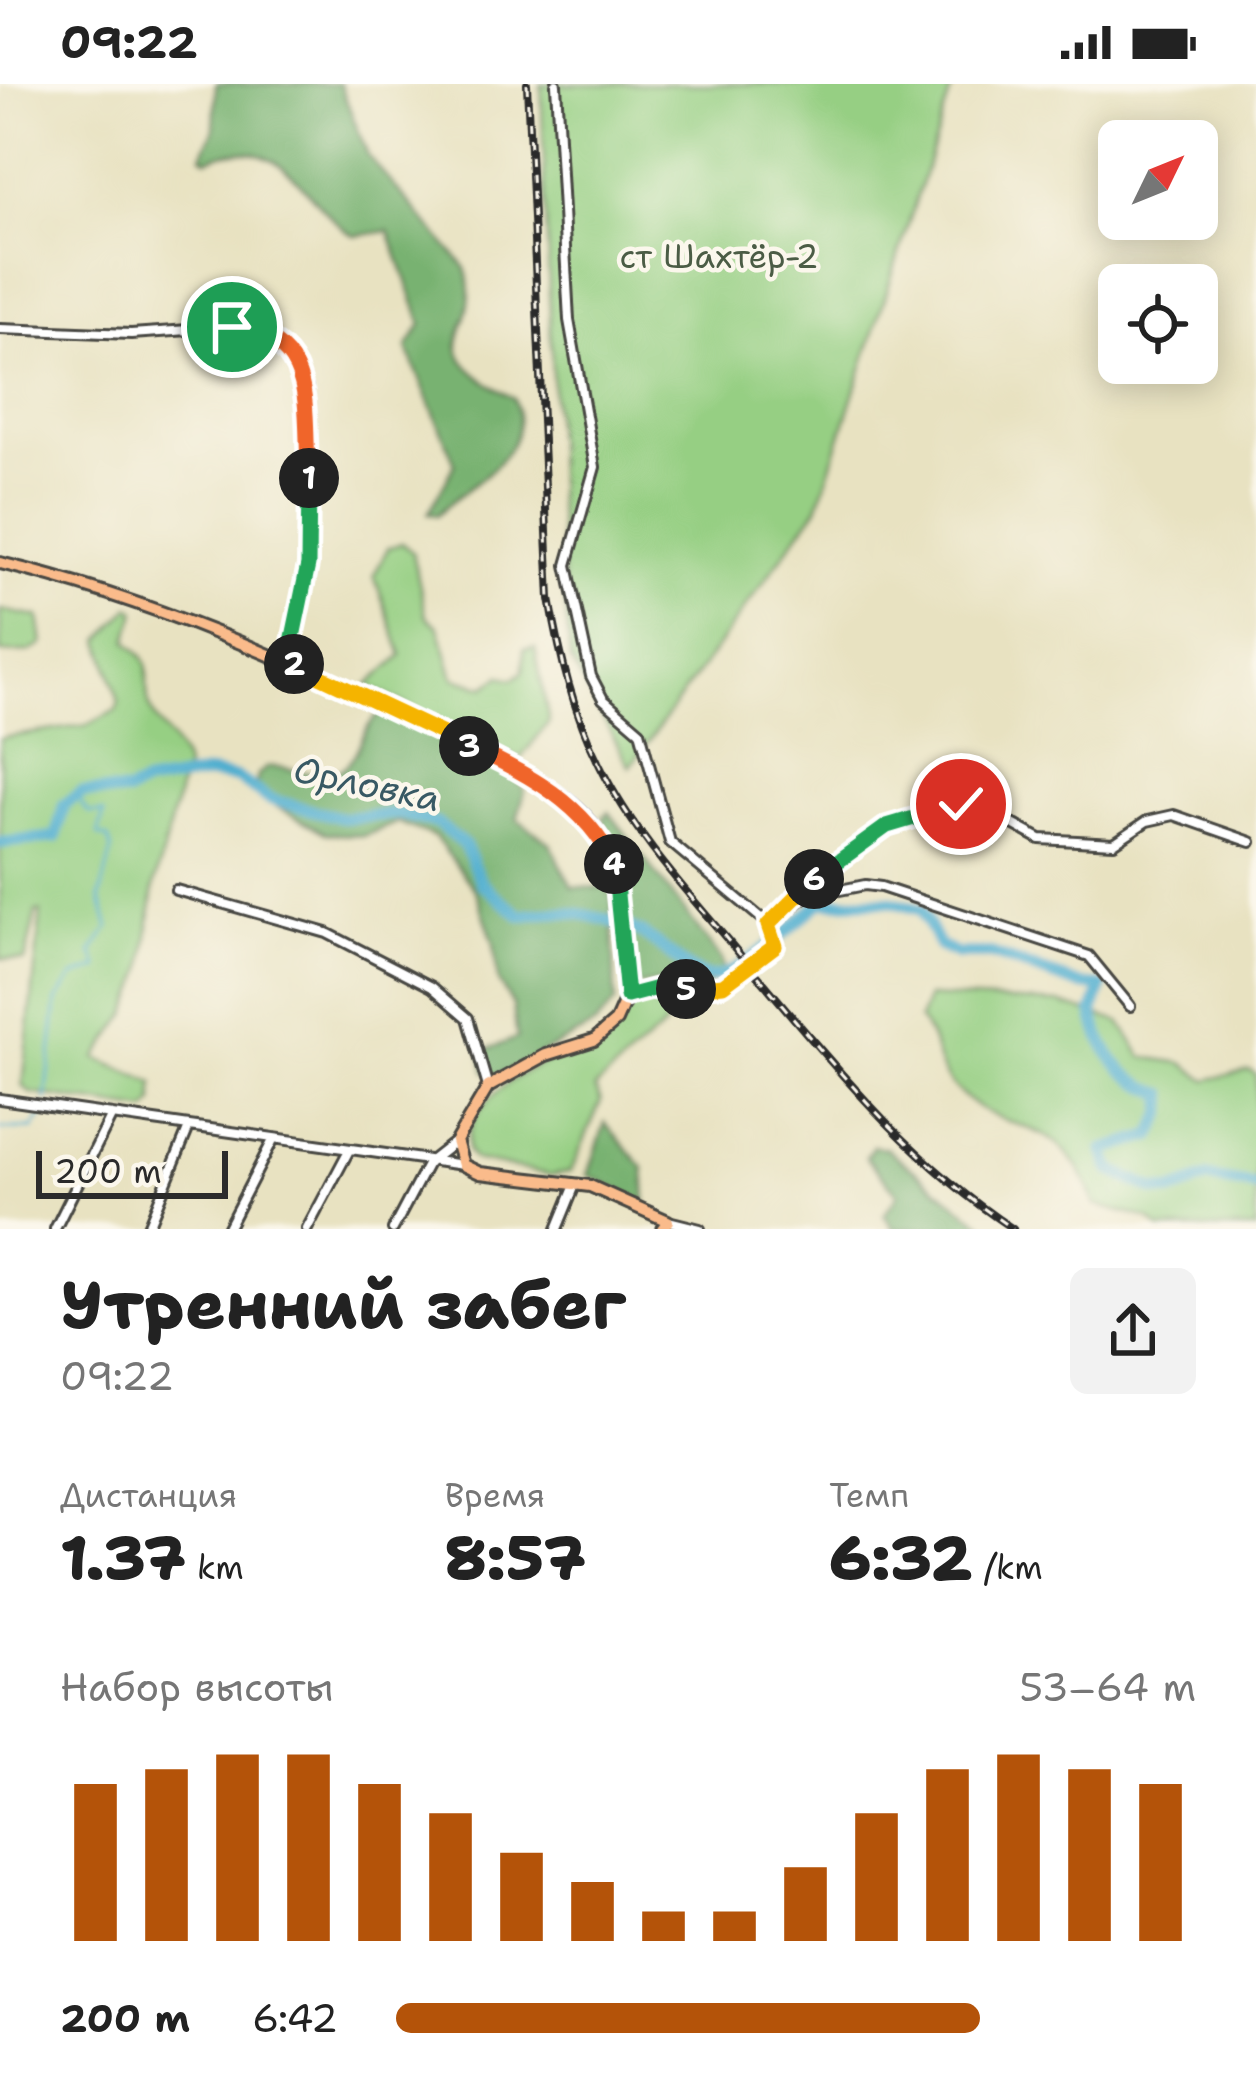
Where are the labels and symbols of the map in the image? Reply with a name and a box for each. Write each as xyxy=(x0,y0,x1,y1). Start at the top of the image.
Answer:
north arrow xyxy=(1098,120,1218,240)
park label: ст Шахтёр-2 xyxy=(619,234,819,279)
pin xyxy=(181,276,283,378)
pin: 1 xyxy=(279,448,339,508)
pin: 2 xyxy=(264,634,324,694)
pin: 3 xyxy=(439,716,499,776)
water label: Орловка xyxy=(289,745,445,823)
pin xyxy=(910,753,1012,855)
pin: 4 xyxy=(584,834,644,894)
pin: 6 xyxy=(784,849,844,909)
pin: 5 xyxy=(656,959,716,1019)
scale bar xyxy=(36,1145,228,1198)

